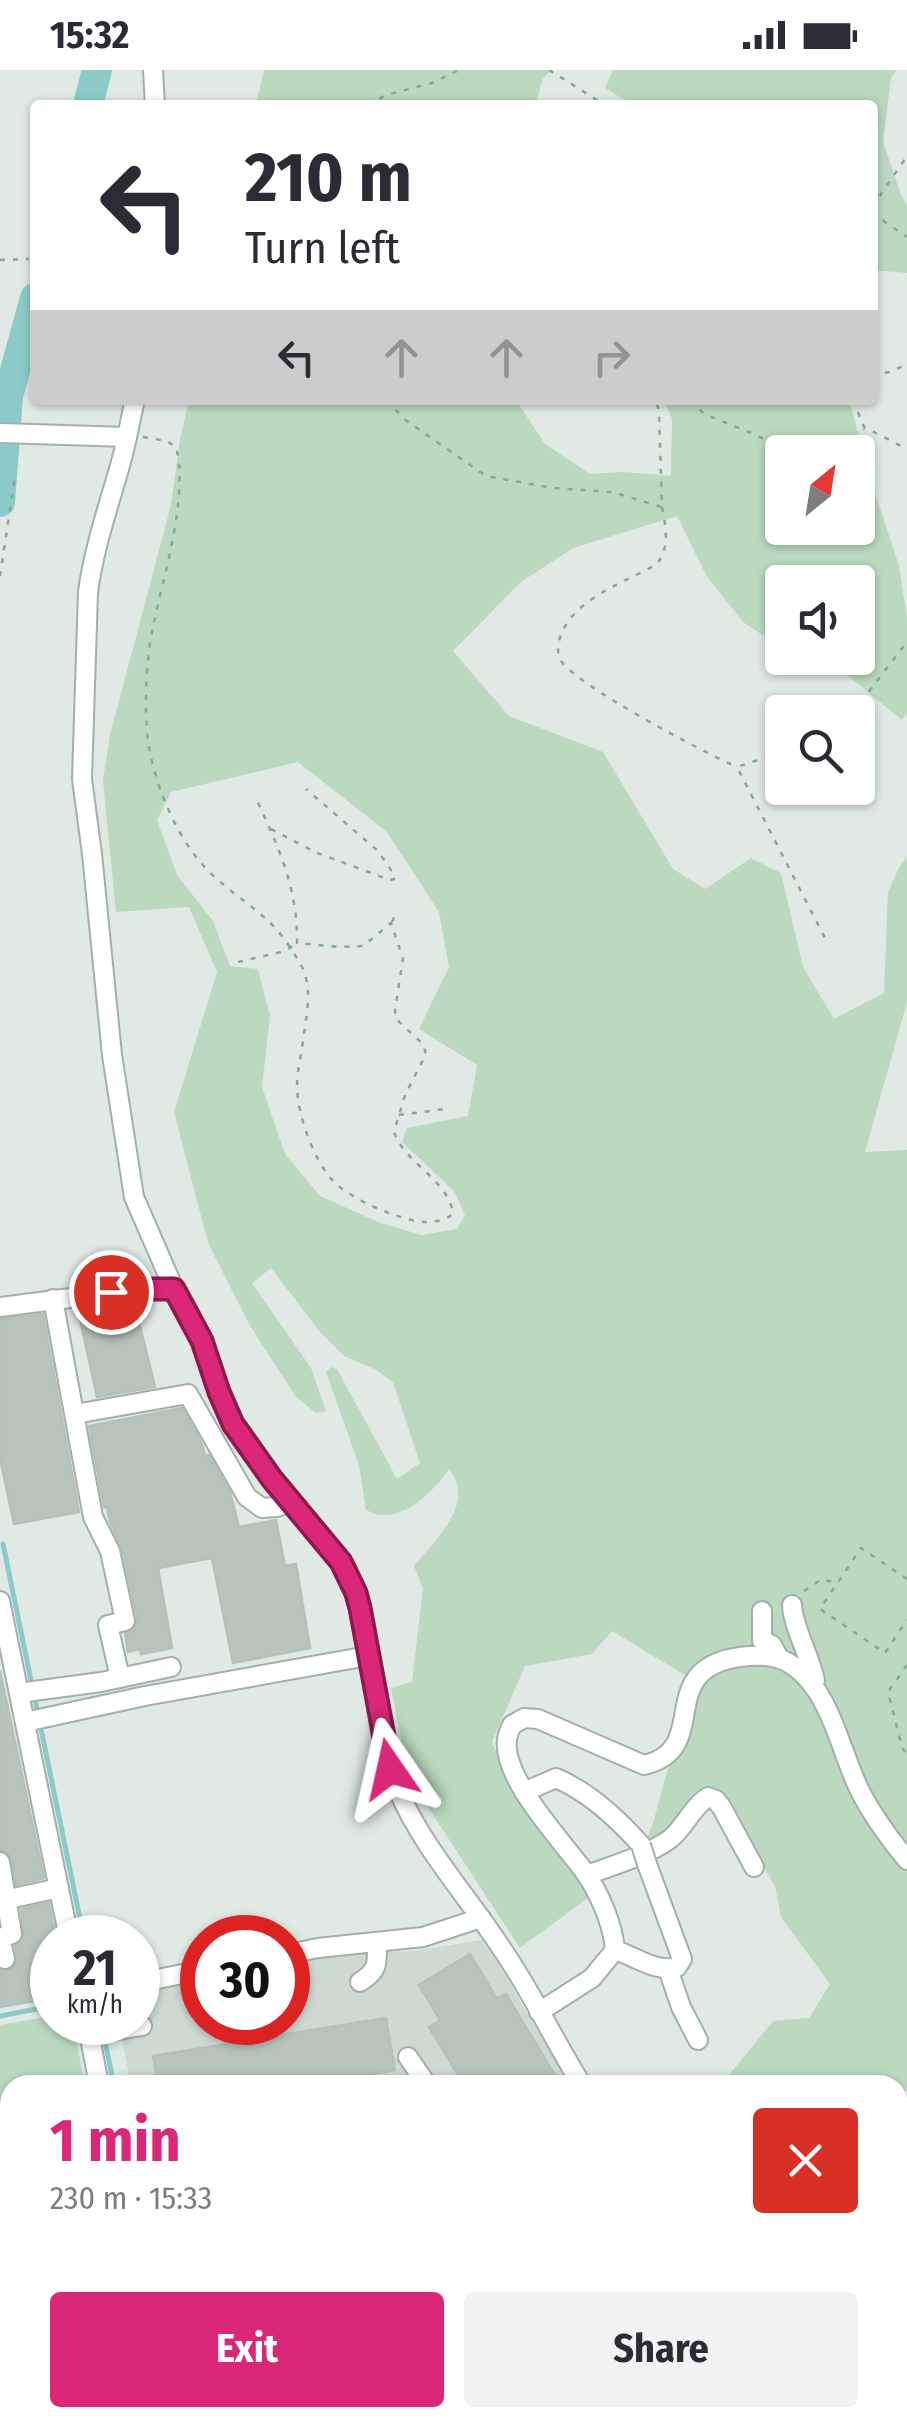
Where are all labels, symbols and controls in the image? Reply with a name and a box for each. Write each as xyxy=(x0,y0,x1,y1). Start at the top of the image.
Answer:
text: 15:32 xyxy=(50,12,129,58)
text: 210 m xyxy=(245,136,412,220)
icon: left xyxy=(80,140,210,270)
text: Turn left xyxy=(245,221,400,275)
icon: left xyxy=(269,330,324,385)
icon: ahead xyxy=(374,330,429,385)
icon: ahead xyxy=(479,330,534,385)
icon: right xyxy=(584,330,639,385)
north arrow xyxy=(765,435,875,545)
map controls xyxy=(765,435,875,805)
button: sound xyxy=(765,565,875,675)
button: search xyxy=(765,695,875,805)
pin xyxy=(69,1250,154,1335)
icon: arrive xyxy=(84,1265,139,1320)
position arrow xyxy=(338,1717,442,1821)
speed limit sign: 30 xyxy=(180,1915,310,2045)
text: 21 xyxy=(73,1938,117,1998)
text: km/h xyxy=(67,1990,123,2020)
text: 1 min xyxy=(50,2105,181,2177)
button: close xyxy=(753,2108,858,2213)
text: 230 m · 15:33 xyxy=(50,2179,212,2217)
button: Exit xyxy=(50,2292,444,2407)
button: Share xyxy=(464,2292,858,2407)

